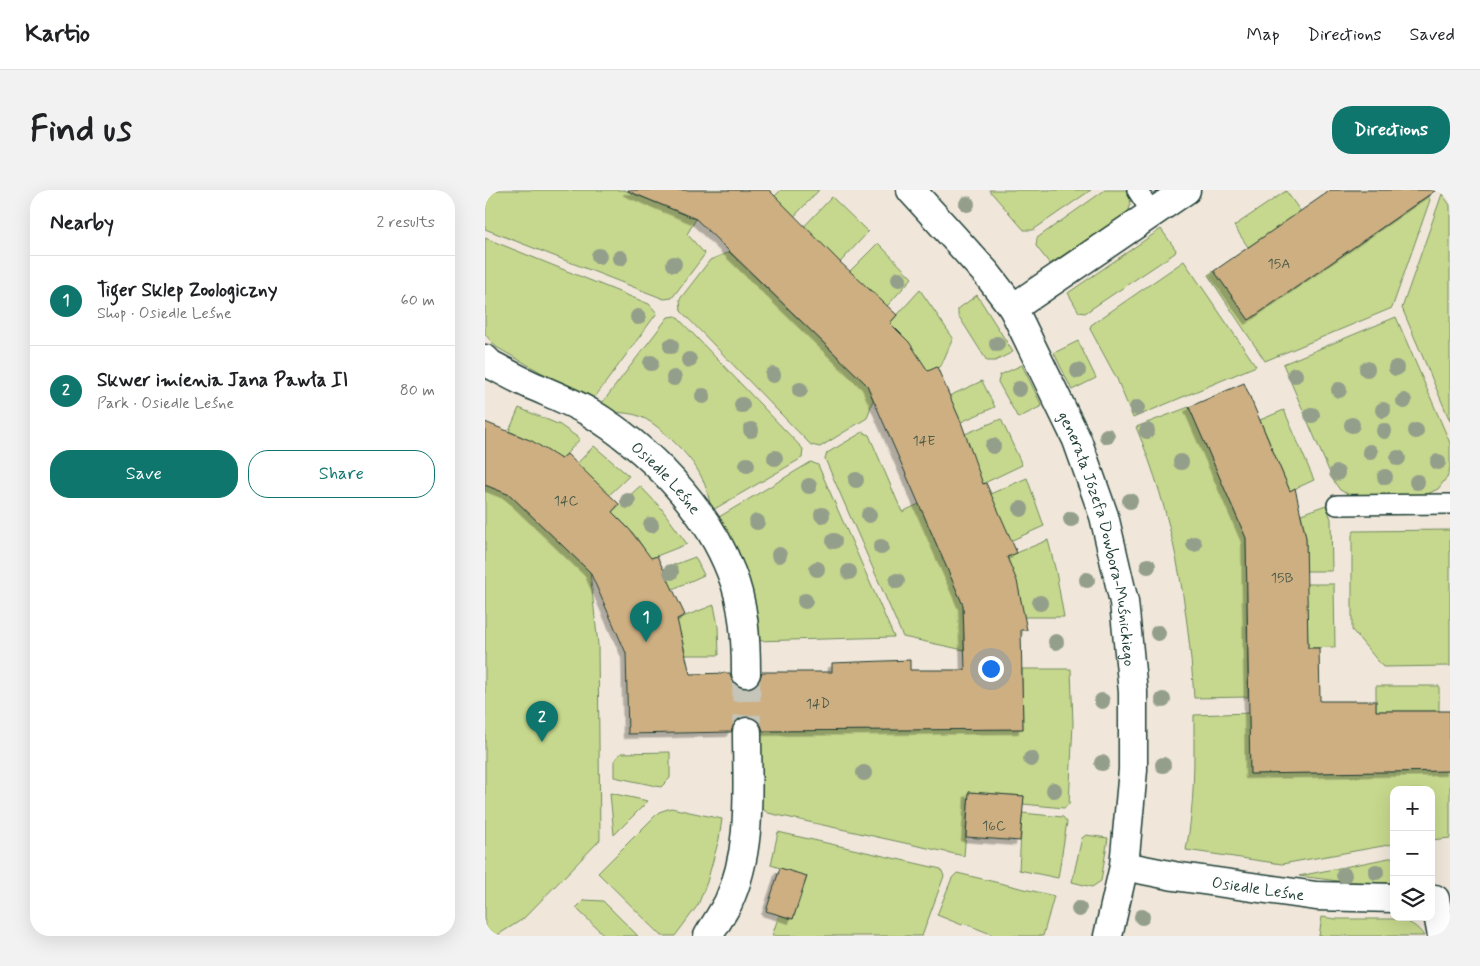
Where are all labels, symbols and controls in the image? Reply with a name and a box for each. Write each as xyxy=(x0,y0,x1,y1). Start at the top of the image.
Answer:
text: Kartio xyxy=(25,19,90,50)
text: Map xyxy=(1247,23,1280,47)
text: Directions xyxy=(1308,23,1382,47)
text: Saved xyxy=(1410,23,1455,47)
button: Directions xyxy=(1332,106,1450,154)
text: Find us xyxy=(30,107,132,153)
text: Nearby xyxy=(50,209,114,237)
text: 2 results xyxy=(377,212,435,233)
house number: 15A xyxy=(1268,255,1290,273)
text: Tiger Sklep Zoologiczny xyxy=(97,278,277,303)
text: 1 xyxy=(62,290,70,311)
text: 60 m xyxy=(401,290,435,311)
text: Shop · Osiedle Leśne xyxy=(97,303,232,324)
text: Skwer imienia Jana Pawła II xyxy=(97,368,348,393)
text: 2 xyxy=(62,380,70,401)
text: 80 m xyxy=(400,380,435,401)
text: Park · Osiedle Leśne xyxy=(97,393,234,414)
street label: generała Józefa Dowbora-Muśnickiego xyxy=(1053,408,1139,668)
house number: 14E xyxy=(913,432,935,450)
street label: Osiedle Leśne xyxy=(626,437,705,519)
button: Save xyxy=(50,450,238,498)
button: Share xyxy=(248,450,435,498)
house number: 14C xyxy=(554,492,578,510)
house number: 15B xyxy=(1271,569,1293,587)
pin: 1 xyxy=(630,601,662,642)
your location xyxy=(978,656,1004,682)
house number: 14D xyxy=(806,695,830,713)
pin: 2 xyxy=(526,701,558,742)
map controls xyxy=(1390,786,1435,921)
button: + xyxy=(1390,786,1435,831)
house number: 16C xyxy=(982,817,1006,835)
button: − xyxy=(1390,831,1435,876)
street label: Osiedle Leśne xyxy=(1210,872,1306,906)
button: layers xyxy=(1390,876,1435,921)

